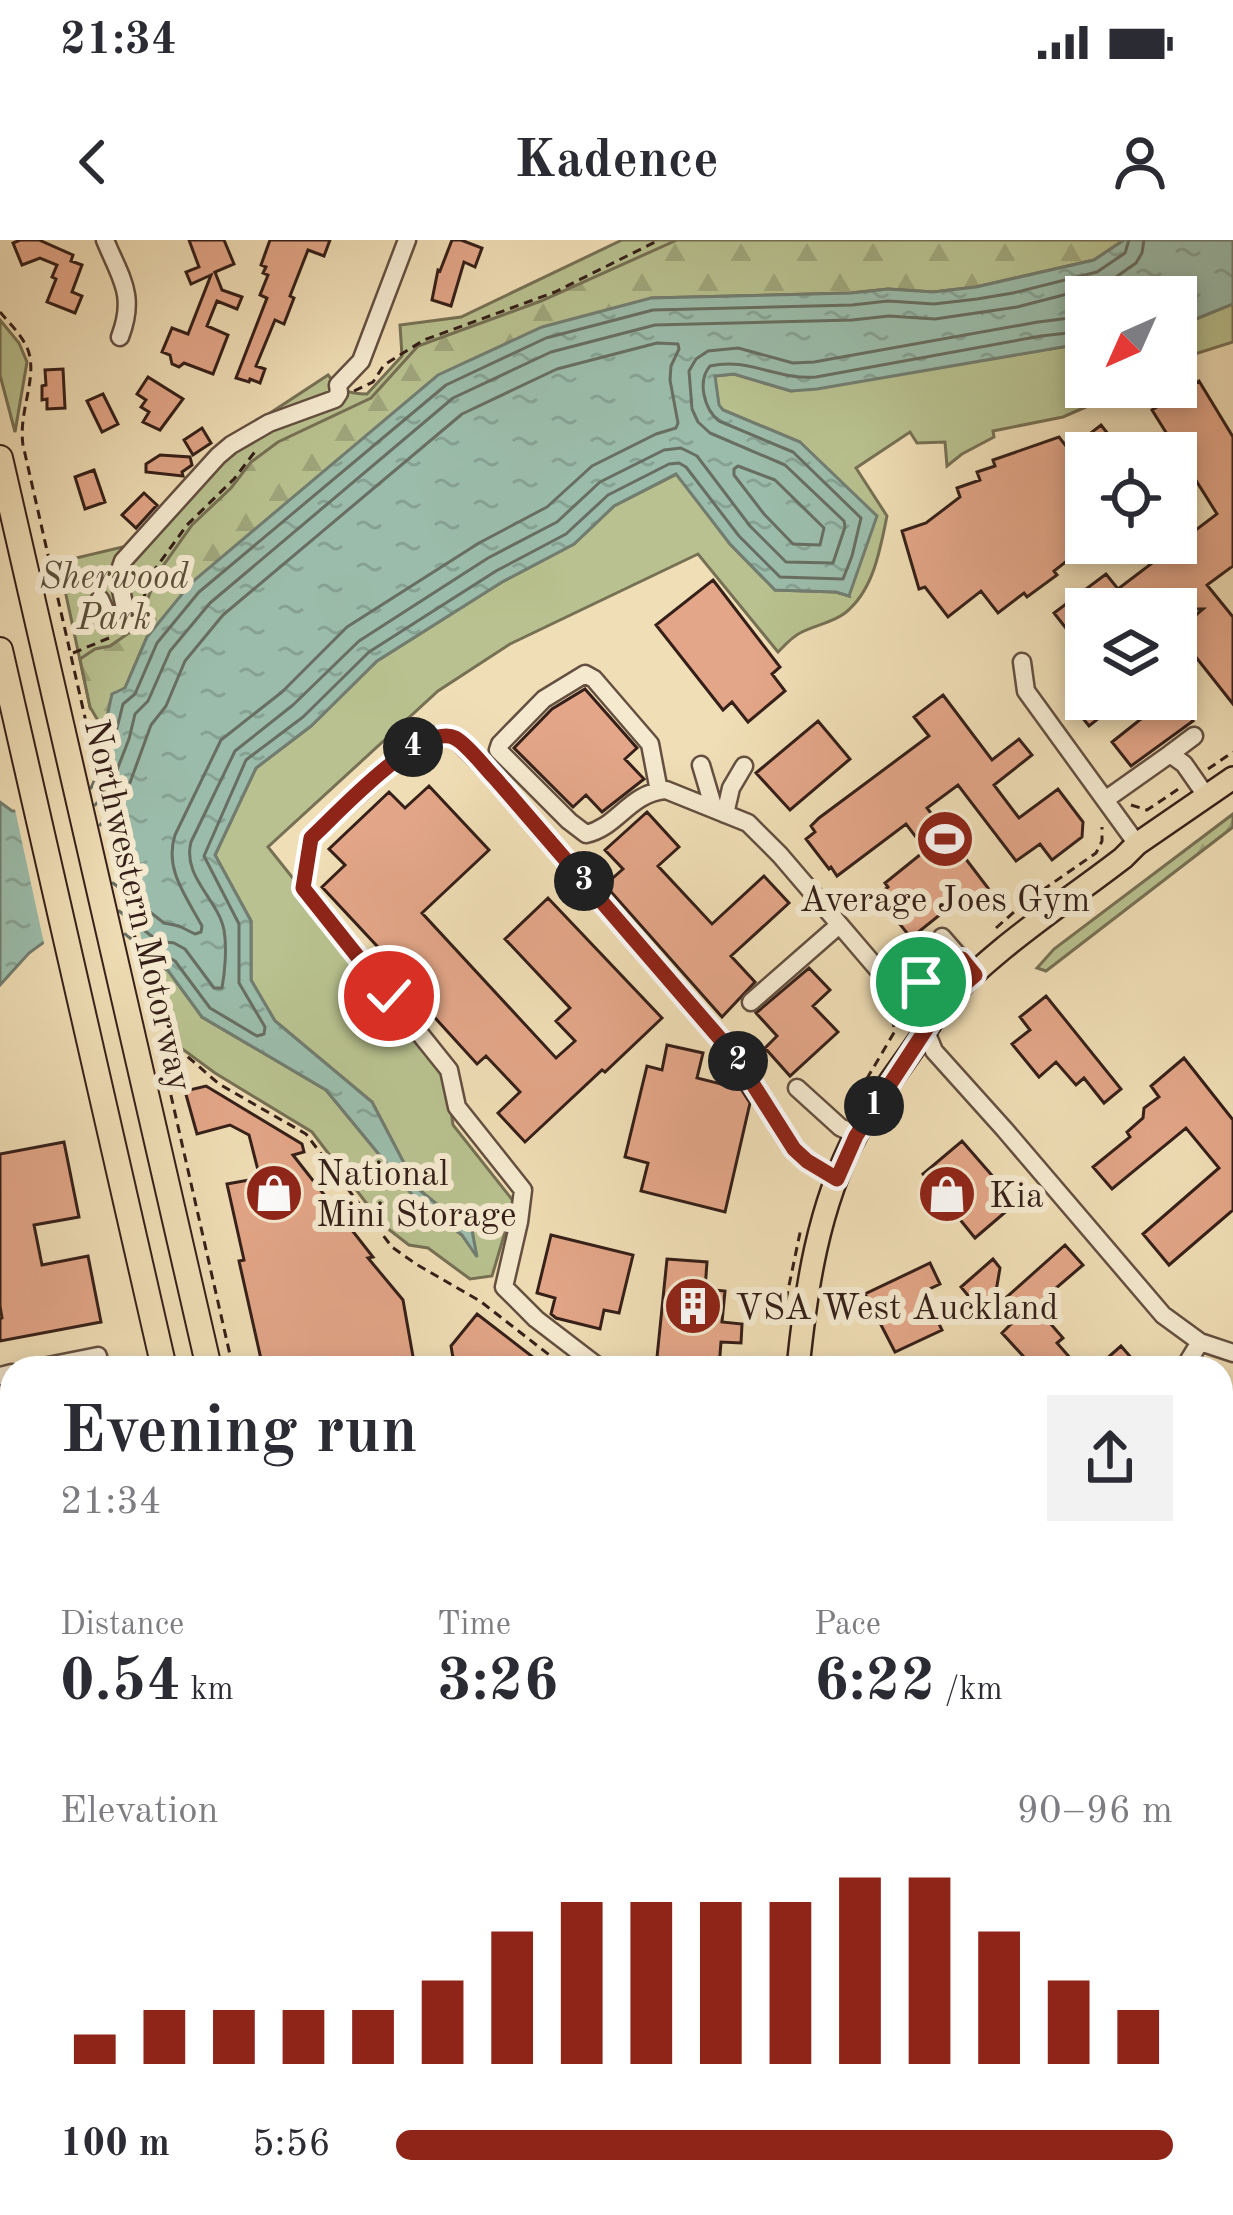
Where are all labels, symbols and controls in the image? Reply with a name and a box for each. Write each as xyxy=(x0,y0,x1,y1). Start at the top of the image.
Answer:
text: 21:34 xyxy=(60,19,177,64)
icon: back xyxy=(60,129,126,195)
icon: person xyxy=(1107,129,1173,195)
text: Kadence xyxy=(514,135,719,189)
north arrow xyxy=(1065,276,1197,408)
map controls xyxy=(1065,276,1197,720)
button: locate xyxy=(1065,432,1197,564)
park label: Sherwood Park xyxy=(39,560,189,638)
button: layers xyxy=(1065,588,1197,720)
street label: Northwestern Motorway xyxy=(76,716,196,1095)
pin: 4 xyxy=(383,717,443,777)
text: 4 xyxy=(403,730,423,763)
sports icon: Average Joes Gym xyxy=(914,808,976,870)
pin: 3 xyxy=(554,851,614,911)
text: 3 xyxy=(574,864,594,897)
place label: Average Joes Gym xyxy=(800,884,1090,920)
pin xyxy=(870,931,972,1033)
pin xyxy=(338,945,440,1047)
icon: arrive xyxy=(888,949,954,1015)
icon: check xyxy=(356,963,422,1029)
pin: 2 xyxy=(708,1031,768,1091)
text: 2 xyxy=(728,1044,748,1077)
pin: 1 xyxy=(844,1076,904,1136)
text: 1 xyxy=(864,1089,884,1122)
place label: National Mini Storage xyxy=(316,1158,516,1235)
shop icon: National Mini Storage xyxy=(243,1162,305,1224)
shop icon: Kia xyxy=(916,1163,978,1225)
place label: Kia xyxy=(989,1180,1044,1216)
building icon: VSA West Auckland xyxy=(662,1275,724,1337)
place label: VSA West Auckland xyxy=(735,1292,1059,1328)
button: share xyxy=(1047,1395,1173,1521)
text: Evening run xyxy=(60,1401,418,1467)
text: 21:34 xyxy=(60,1483,161,1522)
text: Distance xyxy=(60,1609,184,1642)
text: Time xyxy=(437,1609,511,1642)
text: Pace xyxy=(814,1609,881,1642)
text: 0.54 xyxy=(60,1653,181,1713)
text: 3:26 xyxy=(437,1653,558,1713)
text: 6:22 xyxy=(814,1653,935,1713)
text: km xyxy=(181,1674,234,1707)
text: /km xyxy=(935,1674,1003,1707)
text: Elevation xyxy=(60,1792,219,1831)
text: 90–96 m xyxy=(1016,1792,1173,1831)
text: 100 m xyxy=(60,2125,170,2164)
text: 5:56 xyxy=(252,2125,331,2164)

